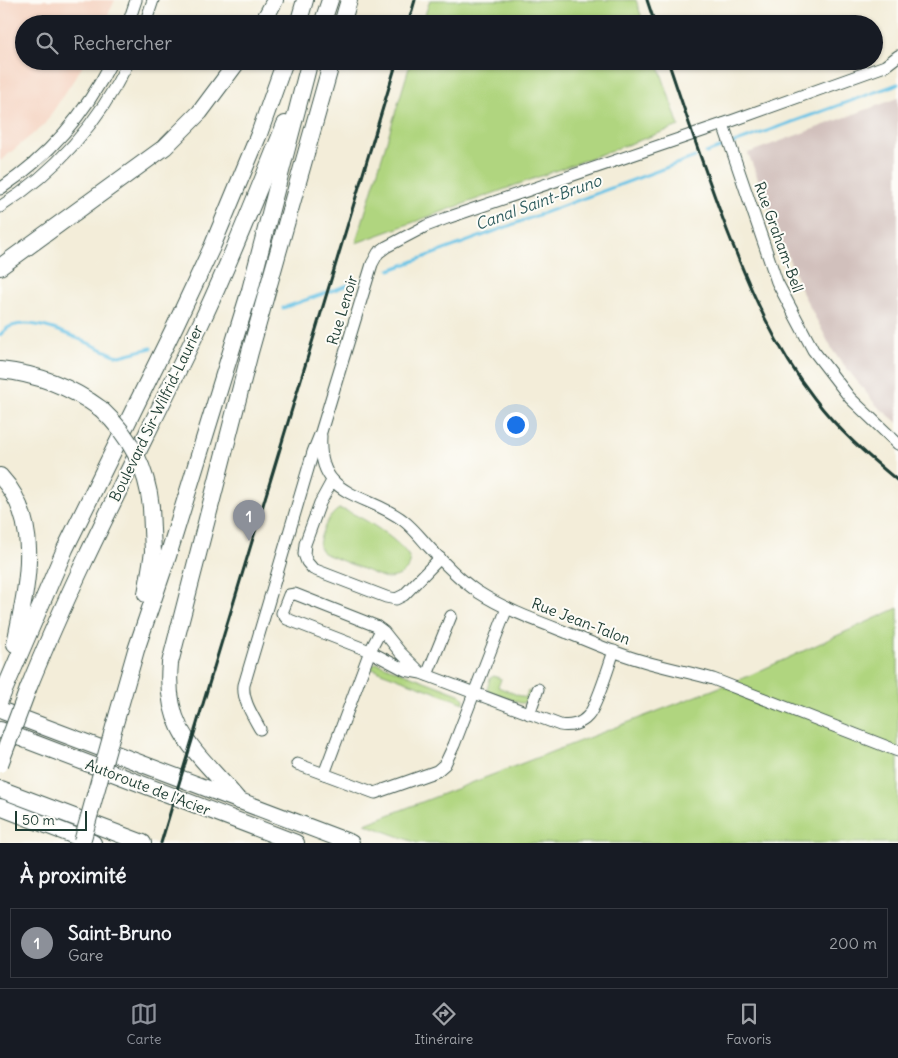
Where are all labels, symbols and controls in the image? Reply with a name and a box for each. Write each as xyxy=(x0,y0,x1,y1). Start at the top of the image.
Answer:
search box xyxy=(15,15,883,70)
icon: search xyxy=(33,29,61,57)
text: Rechercher xyxy=(73,31,172,55)
water label: Canal Saint-Bruno xyxy=(472,170,605,234)
street label: Rue Graham-Bell xyxy=(750,179,808,295)
street label: Rue Lenoir xyxy=(322,273,362,347)
street label: Boulevard Sir-Wilfrid-Laurier xyxy=(105,322,207,504)
your location xyxy=(503,412,529,438)
pin: 1 xyxy=(233,500,265,541)
street label: Rue Jean-Talon xyxy=(529,593,633,649)
street label: Autoroute de l'Acier xyxy=(83,754,213,820)
scale bar xyxy=(15,808,88,831)
text: 50 m xyxy=(22,811,55,829)
text: À proximité xyxy=(20,862,127,889)
text: Saint-Bruno xyxy=(68,921,172,945)
text: 1 xyxy=(34,933,40,953)
text: 200 m xyxy=(829,933,877,953)
text: Gare xyxy=(68,945,103,965)
tab: Carte xyxy=(127,1000,161,1048)
tab: Itinéraire xyxy=(414,1000,473,1048)
tab: Favoris xyxy=(726,1000,771,1048)

